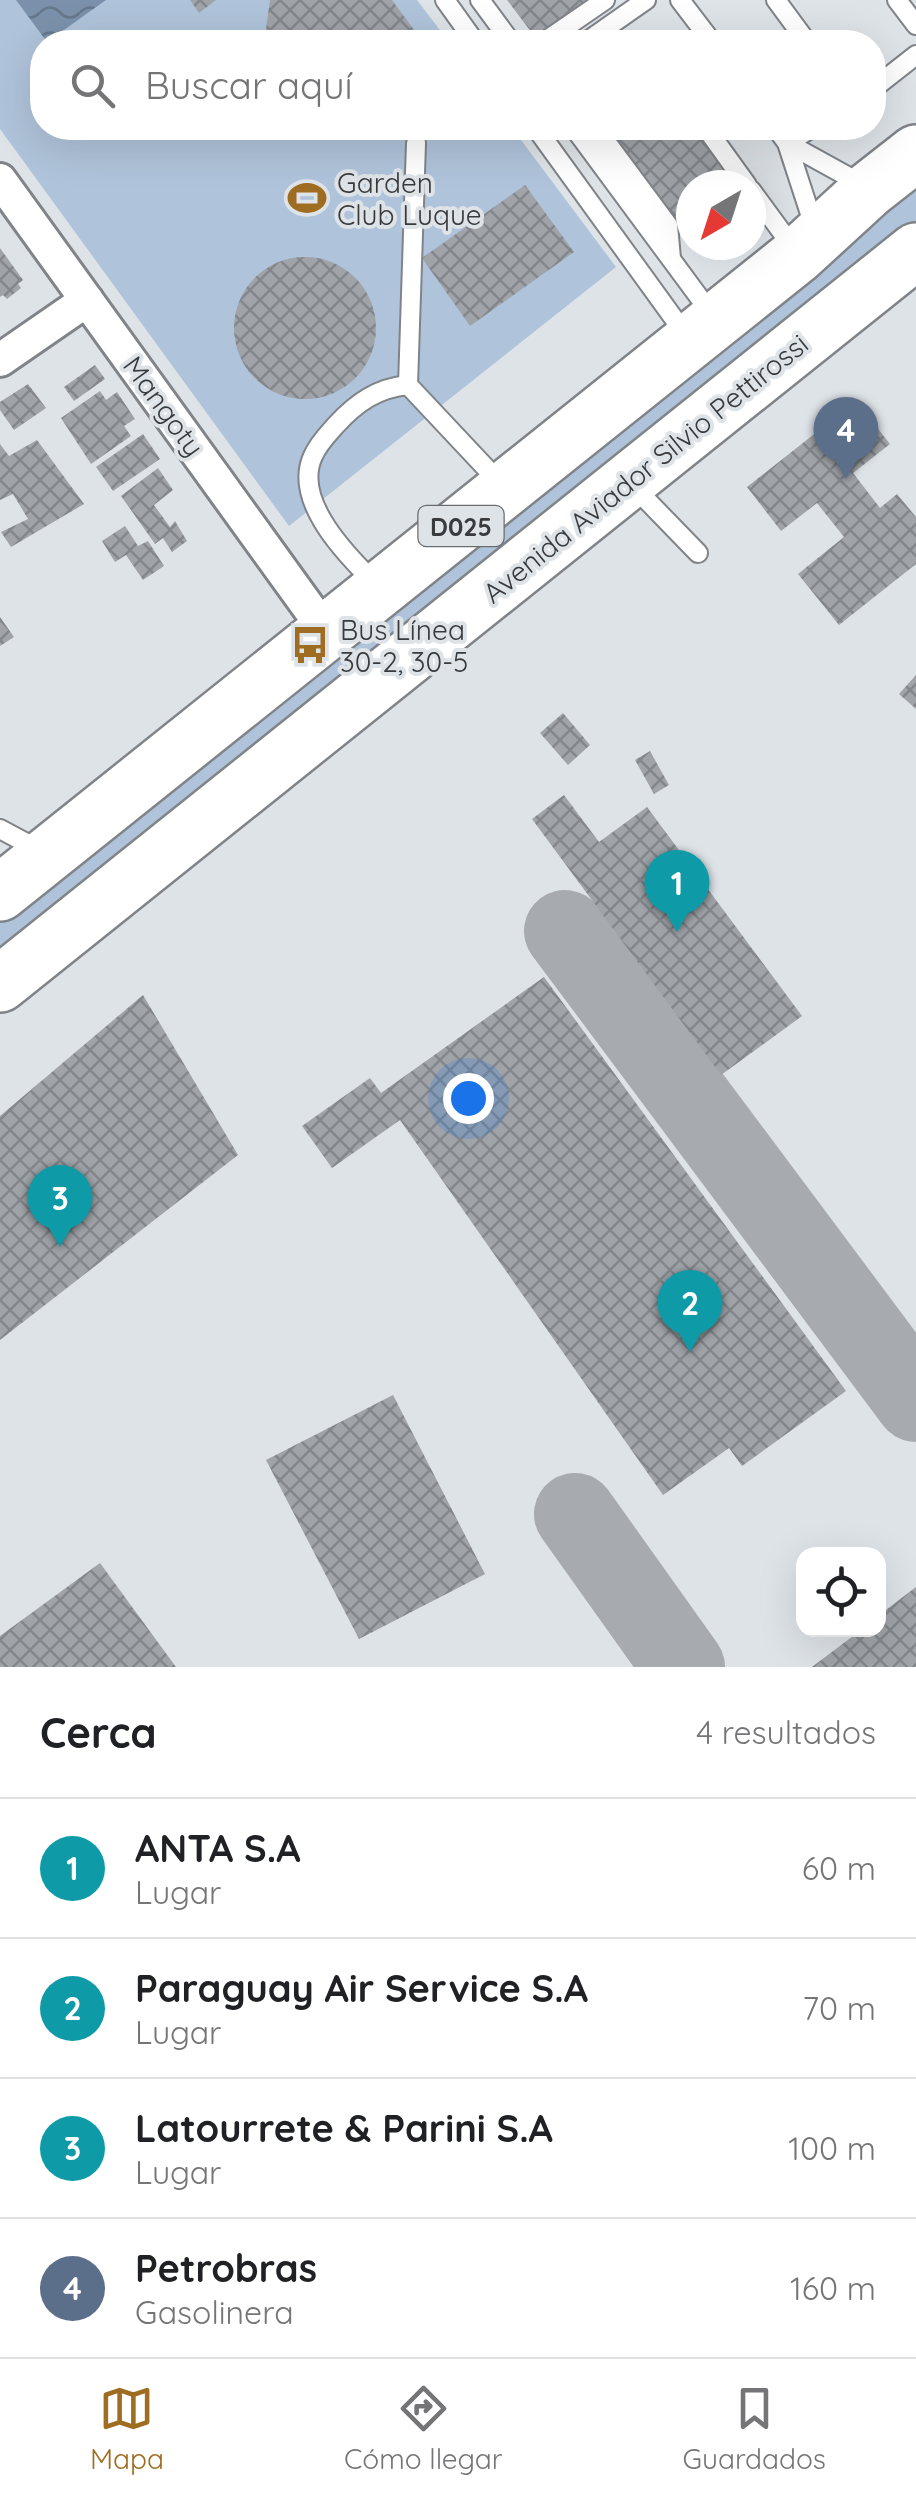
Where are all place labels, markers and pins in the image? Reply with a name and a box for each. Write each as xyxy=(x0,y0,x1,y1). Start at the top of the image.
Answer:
place label: Garden Club Luque xyxy=(337,165,482,232)
sports icon: Garden Club Luque xyxy=(286,177,328,219)
pin: 4 xyxy=(814,396,878,479)
place label: Bus Línea 30-2, 30-5 xyxy=(340,612,468,679)
bus stop icon: Bus Línea 30-2, 30-5 xyxy=(289,624,331,666)
pin: 1 xyxy=(644,850,710,932)
pin: 3 xyxy=(28,1164,92,1247)
pin: 2 xyxy=(658,1270,722,1352)

